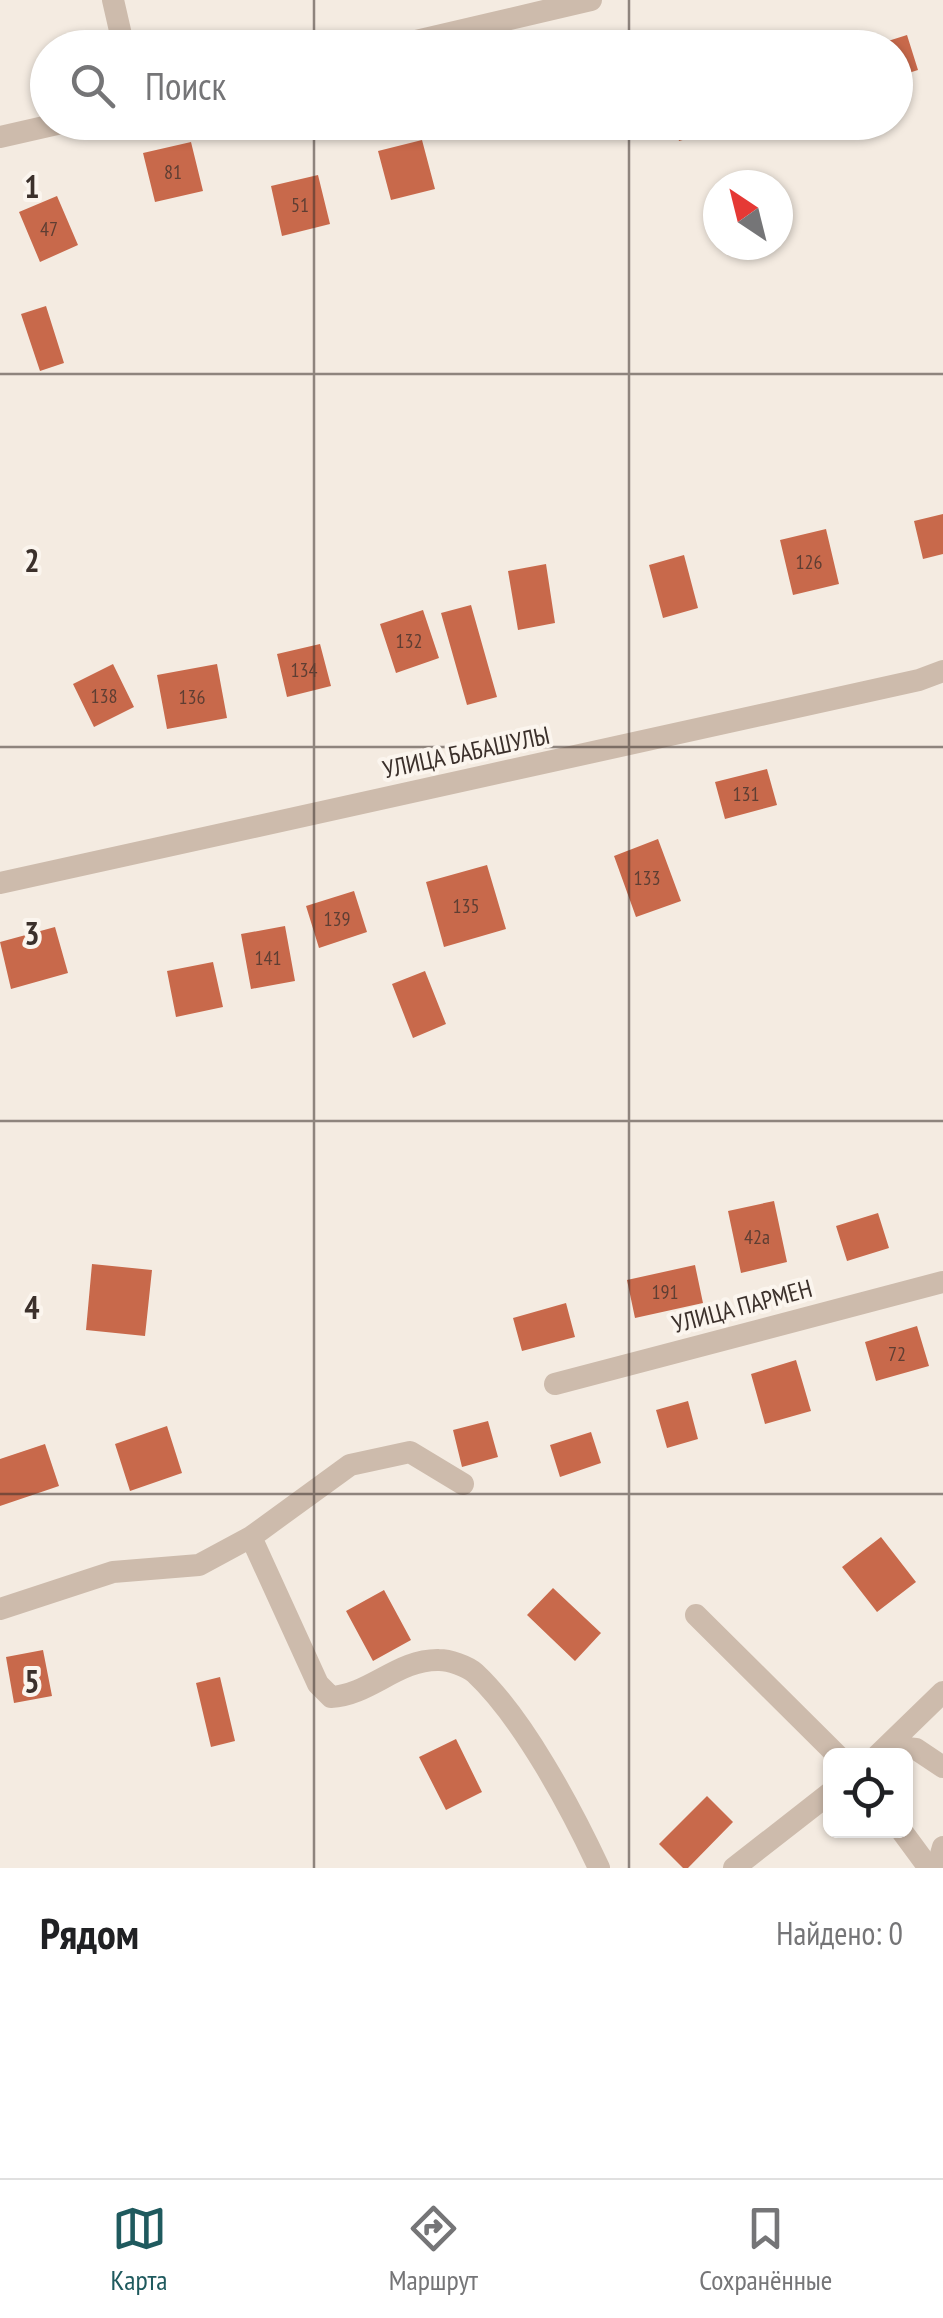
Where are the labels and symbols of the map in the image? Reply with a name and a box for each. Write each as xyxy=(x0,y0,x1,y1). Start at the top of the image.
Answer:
house number: 81 xyxy=(164,159,182,185)
text: 1 xyxy=(24,165,40,207)
north arrow xyxy=(703,170,793,260)
house number: 51 xyxy=(291,192,309,218)
house number: 47 xyxy=(40,216,58,242)
text: 2 xyxy=(24,539,40,581)
house number: 126 xyxy=(796,549,823,575)
house number: 132 xyxy=(396,628,423,654)
house number: 134 xyxy=(291,657,318,683)
house number: 138 xyxy=(91,683,118,709)
house number: 136 xyxy=(179,684,206,710)
street label: УЛИЦА БАБАШУЛЫ xyxy=(380,719,552,785)
house number: 131 xyxy=(733,781,760,807)
house number: 133 xyxy=(634,865,661,891)
house number: 135 xyxy=(453,893,480,919)
house number: 139 xyxy=(324,906,351,932)
text: 3 xyxy=(24,912,40,954)
house number: 141 xyxy=(255,945,282,971)
house number: 42а xyxy=(744,1224,770,1250)
street label: УЛИЦА ПАРМЕН xyxy=(669,1272,815,1340)
house number: 191 xyxy=(652,1279,679,1305)
text: 4 xyxy=(24,1286,40,1328)
house number: 72 xyxy=(888,1341,906,1367)
text: 5 xyxy=(24,1660,40,1702)

